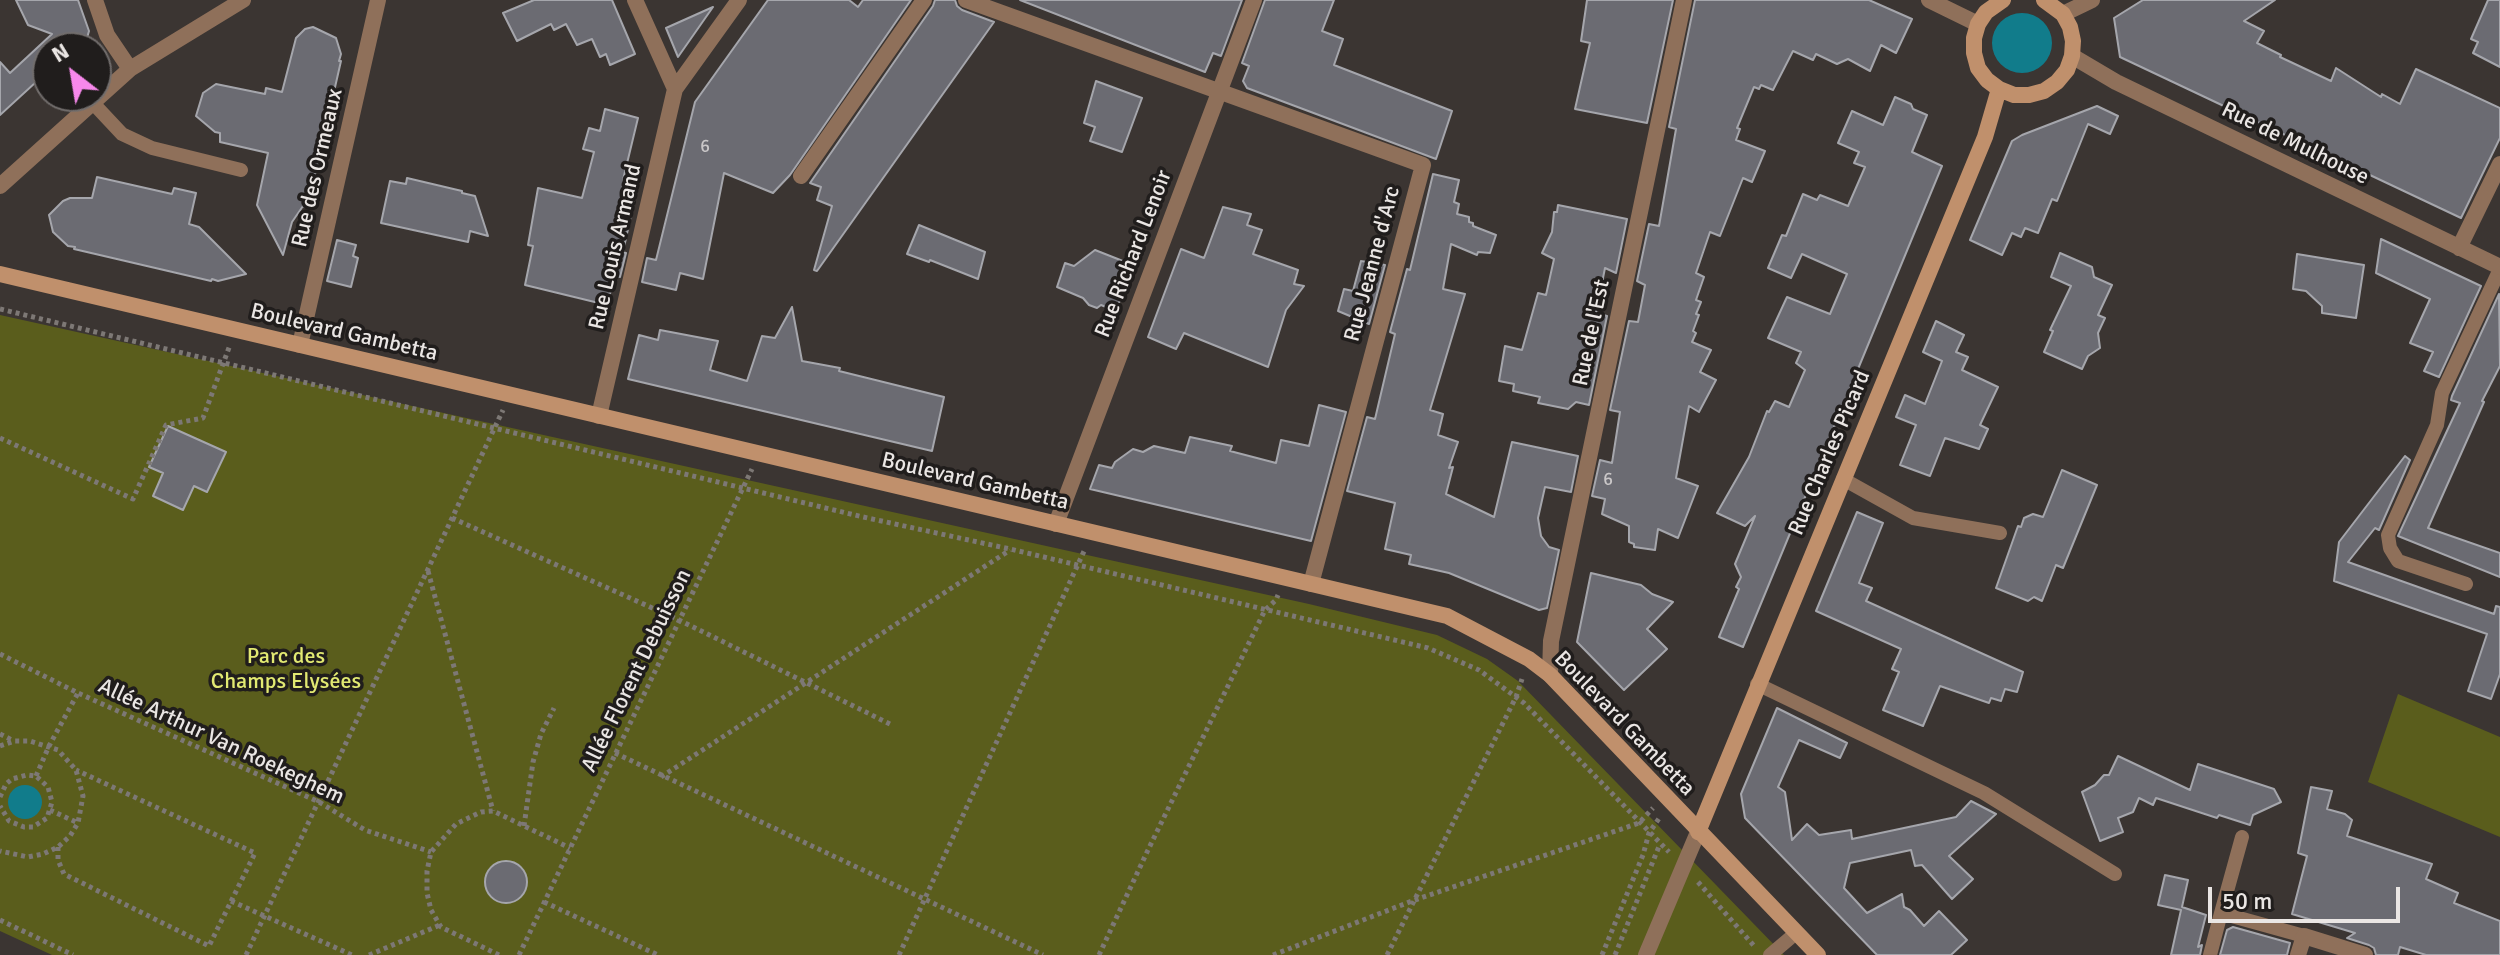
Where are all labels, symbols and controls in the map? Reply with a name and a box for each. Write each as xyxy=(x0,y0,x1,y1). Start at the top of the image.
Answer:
north arrow xyxy=(32,32,112,112)
text: N xyxy=(47,37,74,68)
street label: Rue des Ormeaux xyxy=(287,86,349,250)
street label: Rue de Mulhouse xyxy=(2217,97,2373,191)
house number: 6 xyxy=(700,136,710,158)
street label: Rue Louis Armand xyxy=(584,162,648,332)
street label: Rue Richard Lenoir xyxy=(1090,167,1178,341)
street label: Rue Jeanne d'Arc xyxy=(1340,183,1406,345)
street label: Rue de l'Est xyxy=(1568,277,1616,389)
street label: Boulevard Gambetta xyxy=(248,299,440,367)
street label: Rue Charles Picard xyxy=(1783,367,1877,539)
street label: Boulevard Gambetta xyxy=(879,448,1071,516)
house number: 6 xyxy=(1603,469,1613,491)
street label: Allée Florent Debuisson xyxy=(576,565,698,777)
park label: Parc des Champs Elysées xyxy=(211,644,361,696)
street label: Boulevard Gambetta xyxy=(1548,646,1700,802)
street label: Allée Arthur Van Roekeghem xyxy=(94,673,348,811)
scale bar xyxy=(2212,871,2404,921)
text: 50 m xyxy=(2222,886,2272,916)

